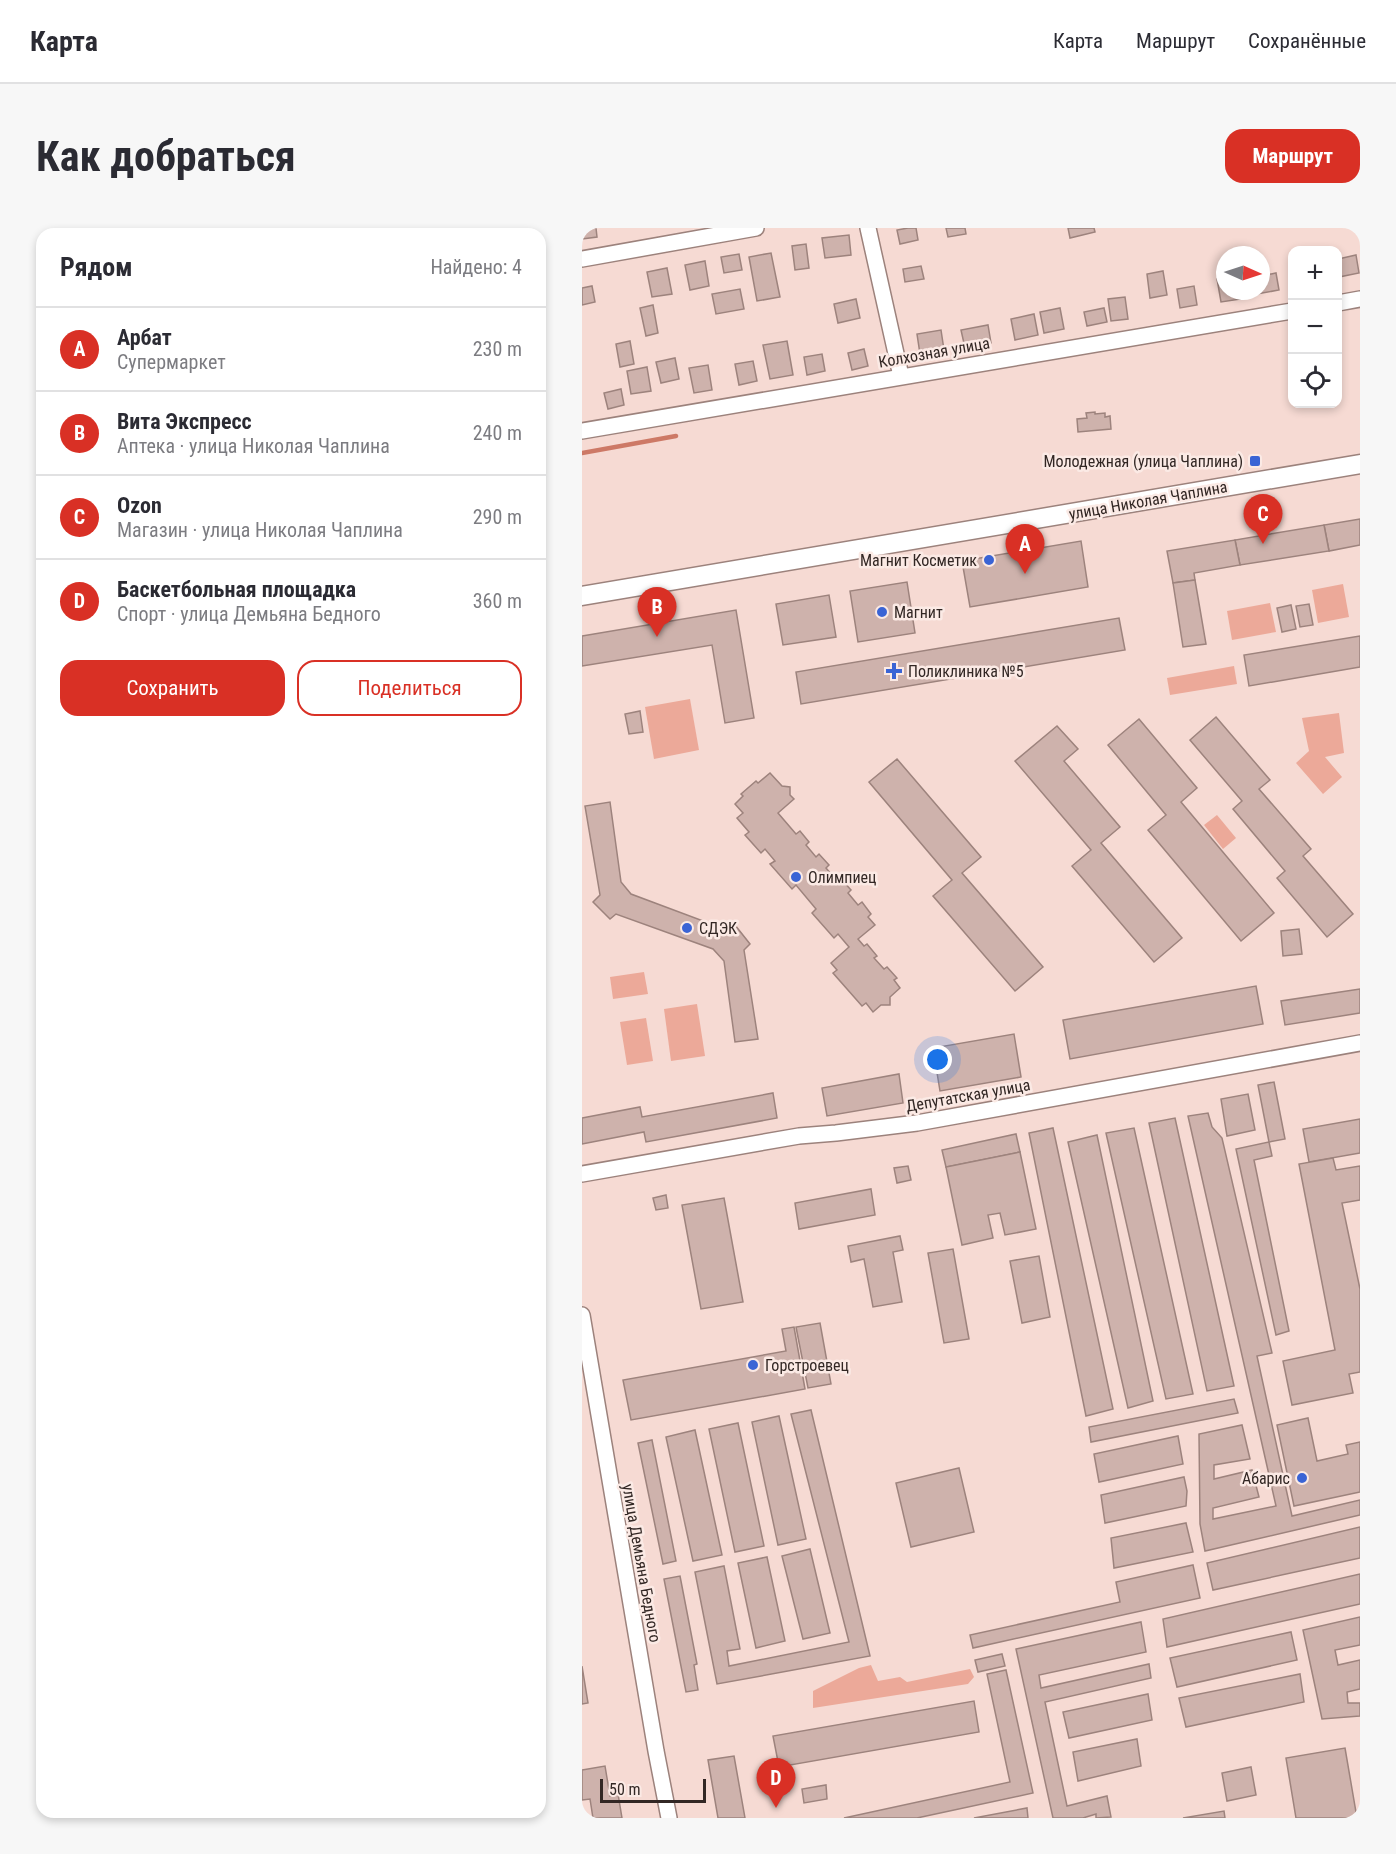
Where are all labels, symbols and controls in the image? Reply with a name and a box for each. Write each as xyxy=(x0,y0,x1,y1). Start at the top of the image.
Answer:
text: Карта xyxy=(30,25,98,58)
text: Карта xyxy=(1053,29,1103,53)
text: Маршрут xyxy=(1136,29,1215,53)
text: Сохранённые xyxy=(1248,29,1366,53)
button: Маршрут xyxy=(1225,129,1360,183)
text: Как добраться xyxy=(36,132,296,181)
north arrow xyxy=(1216,246,1270,300)
map controls xyxy=(1288,246,1342,408)
button: + xyxy=(1288,246,1342,300)
text: Рядом xyxy=(60,252,132,282)
text: Найдено: 4 xyxy=(430,255,522,279)
button: − xyxy=(1288,300,1342,354)
text: Арбат xyxy=(117,325,172,350)
street label: Колхозная улица xyxy=(877,333,991,372)
text: A xyxy=(74,337,85,361)
text: 230 m xyxy=(473,337,522,361)
text: Супермаркет xyxy=(117,350,226,374)
button: locate xyxy=(1288,354,1342,408)
text: Вита Экспресс xyxy=(117,409,252,434)
text: B xyxy=(74,421,85,445)
text: 240 m xyxy=(473,421,522,445)
text: Аптека · улица Николая Чаплина xyxy=(117,434,390,458)
place label: Молодежная (улица Чаплина) xyxy=(1043,452,1243,471)
marker: Молодежная (улица Чаплина) xyxy=(1248,454,1262,468)
street label: улица Николая Чаплина xyxy=(1067,477,1229,524)
text: Ozon xyxy=(117,493,162,518)
pin: C xyxy=(1244,494,1282,544)
text: C xyxy=(74,505,85,529)
text: 290 m xyxy=(473,505,522,529)
text: Магазин · улица Николая Чаплина xyxy=(117,518,403,542)
pin: A xyxy=(1006,524,1044,574)
place label: Магнит Косметик xyxy=(860,551,977,570)
marker: Магнит Косметик xyxy=(982,553,996,567)
text: Баскетбольная площадка xyxy=(117,577,356,602)
pin: B xyxy=(638,588,676,637)
text: D xyxy=(74,589,85,613)
text: 360 m xyxy=(473,589,522,613)
text: Спорт · улица Демьяна Бедного xyxy=(117,602,381,626)
place label: Магнит xyxy=(894,603,943,622)
marker: Магнит xyxy=(875,605,889,619)
button: Сохранить xyxy=(60,660,285,716)
button: Поделиться xyxy=(297,660,522,716)
marker: Поликлиника №5 xyxy=(885,662,903,680)
place label: Поликлиника №5 xyxy=(908,662,1024,681)
place label: Олимпиец xyxy=(808,868,876,887)
marker: Олимпиец xyxy=(789,870,803,884)
place label: СДЭК xyxy=(699,919,737,938)
marker: СДЭК xyxy=(680,921,694,935)
your location xyxy=(923,1045,952,1074)
street label: Депутатская улица xyxy=(904,1075,1032,1116)
place label: Горстроевец xyxy=(765,1356,849,1375)
marker: Горстроевец xyxy=(746,1358,760,1372)
place label: Абарис xyxy=(1242,1469,1290,1488)
marker: Абарис xyxy=(1295,1471,1309,1485)
street label: улица Демьяна Бедного xyxy=(618,1482,665,1644)
pin: D xyxy=(756,1758,796,1808)
scale bar xyxy=(600,1776,706,1804)
text: 50 m xyxy=(609,1780,641,1799)

